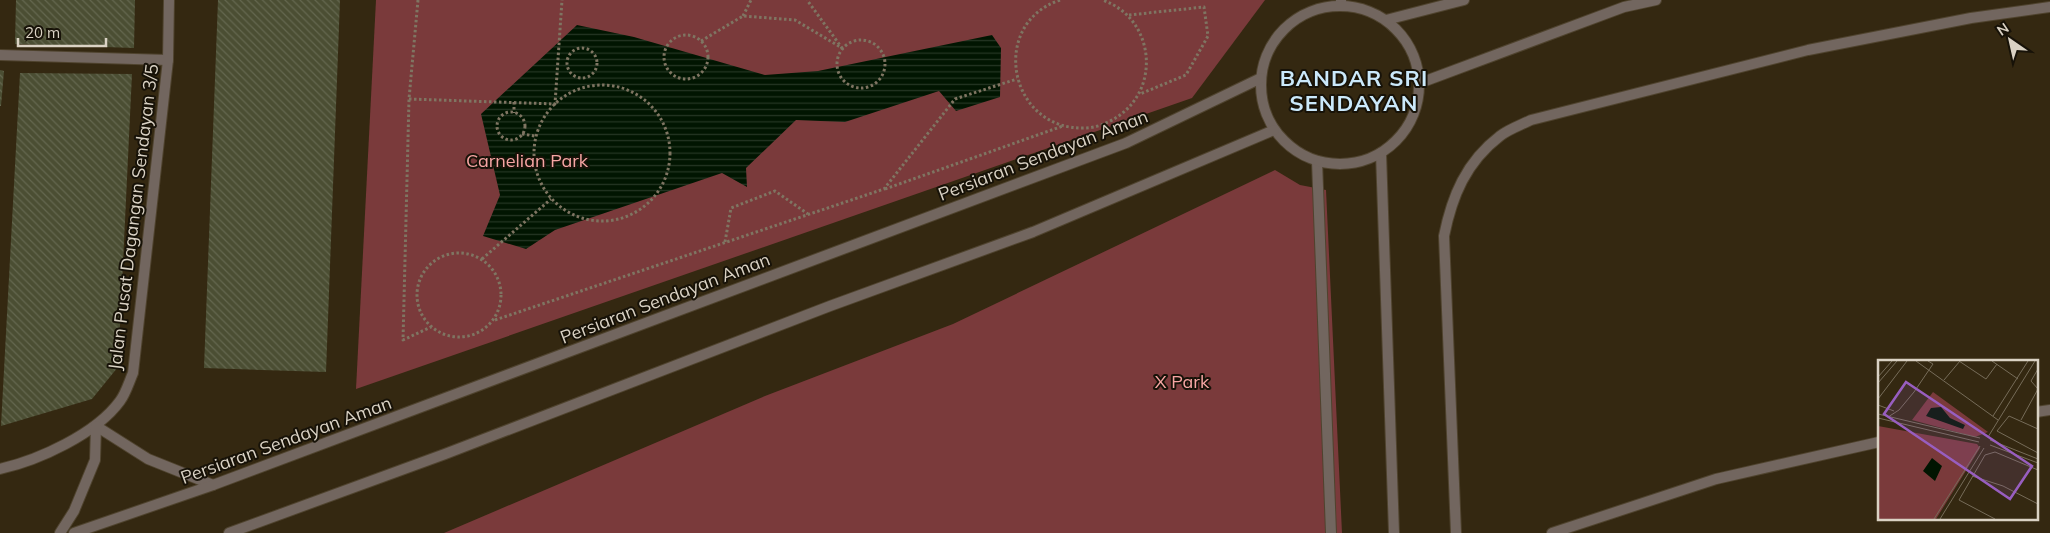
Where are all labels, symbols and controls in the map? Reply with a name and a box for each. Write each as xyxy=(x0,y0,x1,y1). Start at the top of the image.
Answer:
scale bar xyxy=(18,15,105,47)
north arrow xyxy=(1985,15,2035,65)
text: N xyxy=(1993,19,2012,40)
text: 20 m xyxy=(25,23,60,42)
street label: Jalan Pusat Dagangan Sendayan 3/5 xyxy=(103,62,163,371)
district label: BANDAR SRI SENDAYAN xyxy=(1280,64,1428,117)
street label: Persiaran Sendayan Aman xyxy=(935,104,1151,206)
park label: Carnelian Park xyxy=(466,149,589,172)
street label: Persiaran Sendayan Aman xyxy=(557,247,773,349)
inset map xyxy=(1878,360,2038,520)
park label: X Park xyxy=(1155,370,1210,393)
street label: Persiaran Sendayan Aman xyxy=(177,391,395,489)

